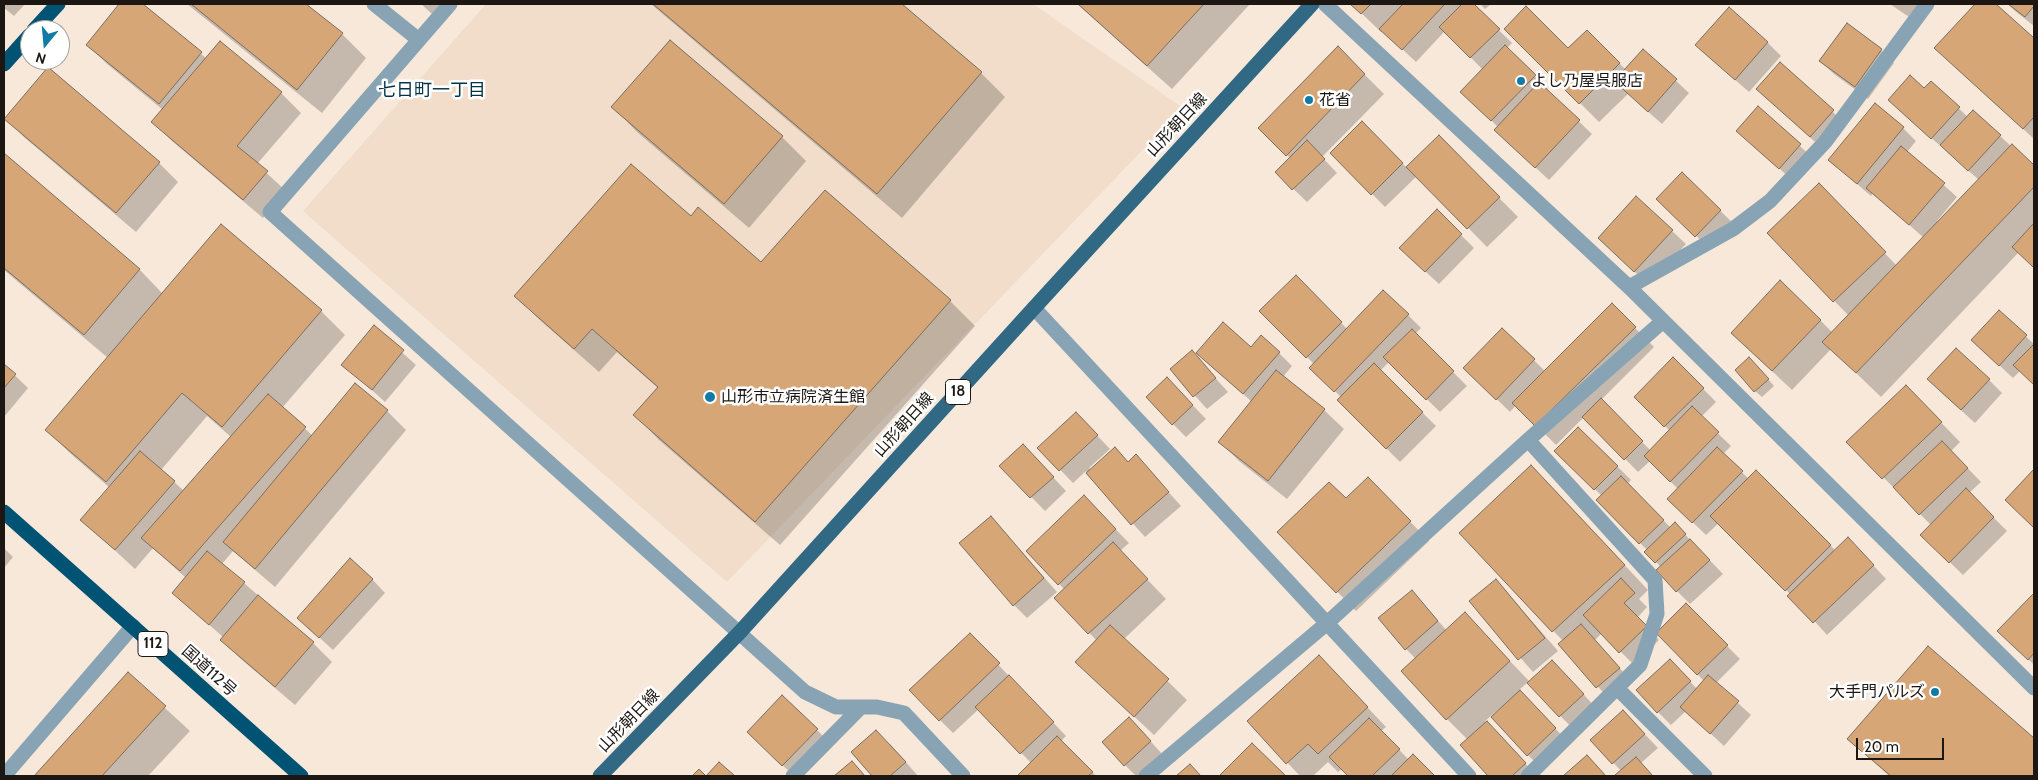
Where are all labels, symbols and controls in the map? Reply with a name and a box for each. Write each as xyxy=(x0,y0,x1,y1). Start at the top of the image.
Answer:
north arrow xyxy=(20,20,70,70)
text: N xyxy=(34,48,48,68)
place label: よし乃屋呉服店 xyxy=(1531,71,1643,91)
marker: よし乃屋呉服店 xyxy=(1515,75,1527,87)
district label: 七日町一丁目 xyxy=(378,80,486,102)
street label: 山形朝日線 xyxy=(1143,89,1211,161)
place label: 花省 xyxy=(1319,90,1351,110)
marker: 花省 xyxy=(1303,94,1315,106)
road number: 18 xyxy=(946,380,970,404)
place label: 山形市立病院済生館 xyxy=(721,387,865,407)
street label: 山形朝日線 xyxy=(870,389,938,461)
marker: 山形市立病院済生館 xyxy=(703,390,717,404)
road number: 112 xyxy=(138,632,168,656)
street label: 国道112号 xyxy=(178,642,240,700)
place label: 大手門パルズ xyxy=(1829,682,1925,702)
street label: 山形朝日線 xyxy=(594,686,664,756)
marker: 大手門パルズ xyxy=(1929,686,1941,698)
scale bar xyxy=(1858,728,1946,760)
text: 20 m xyxy=(1864,738,1899,756)

